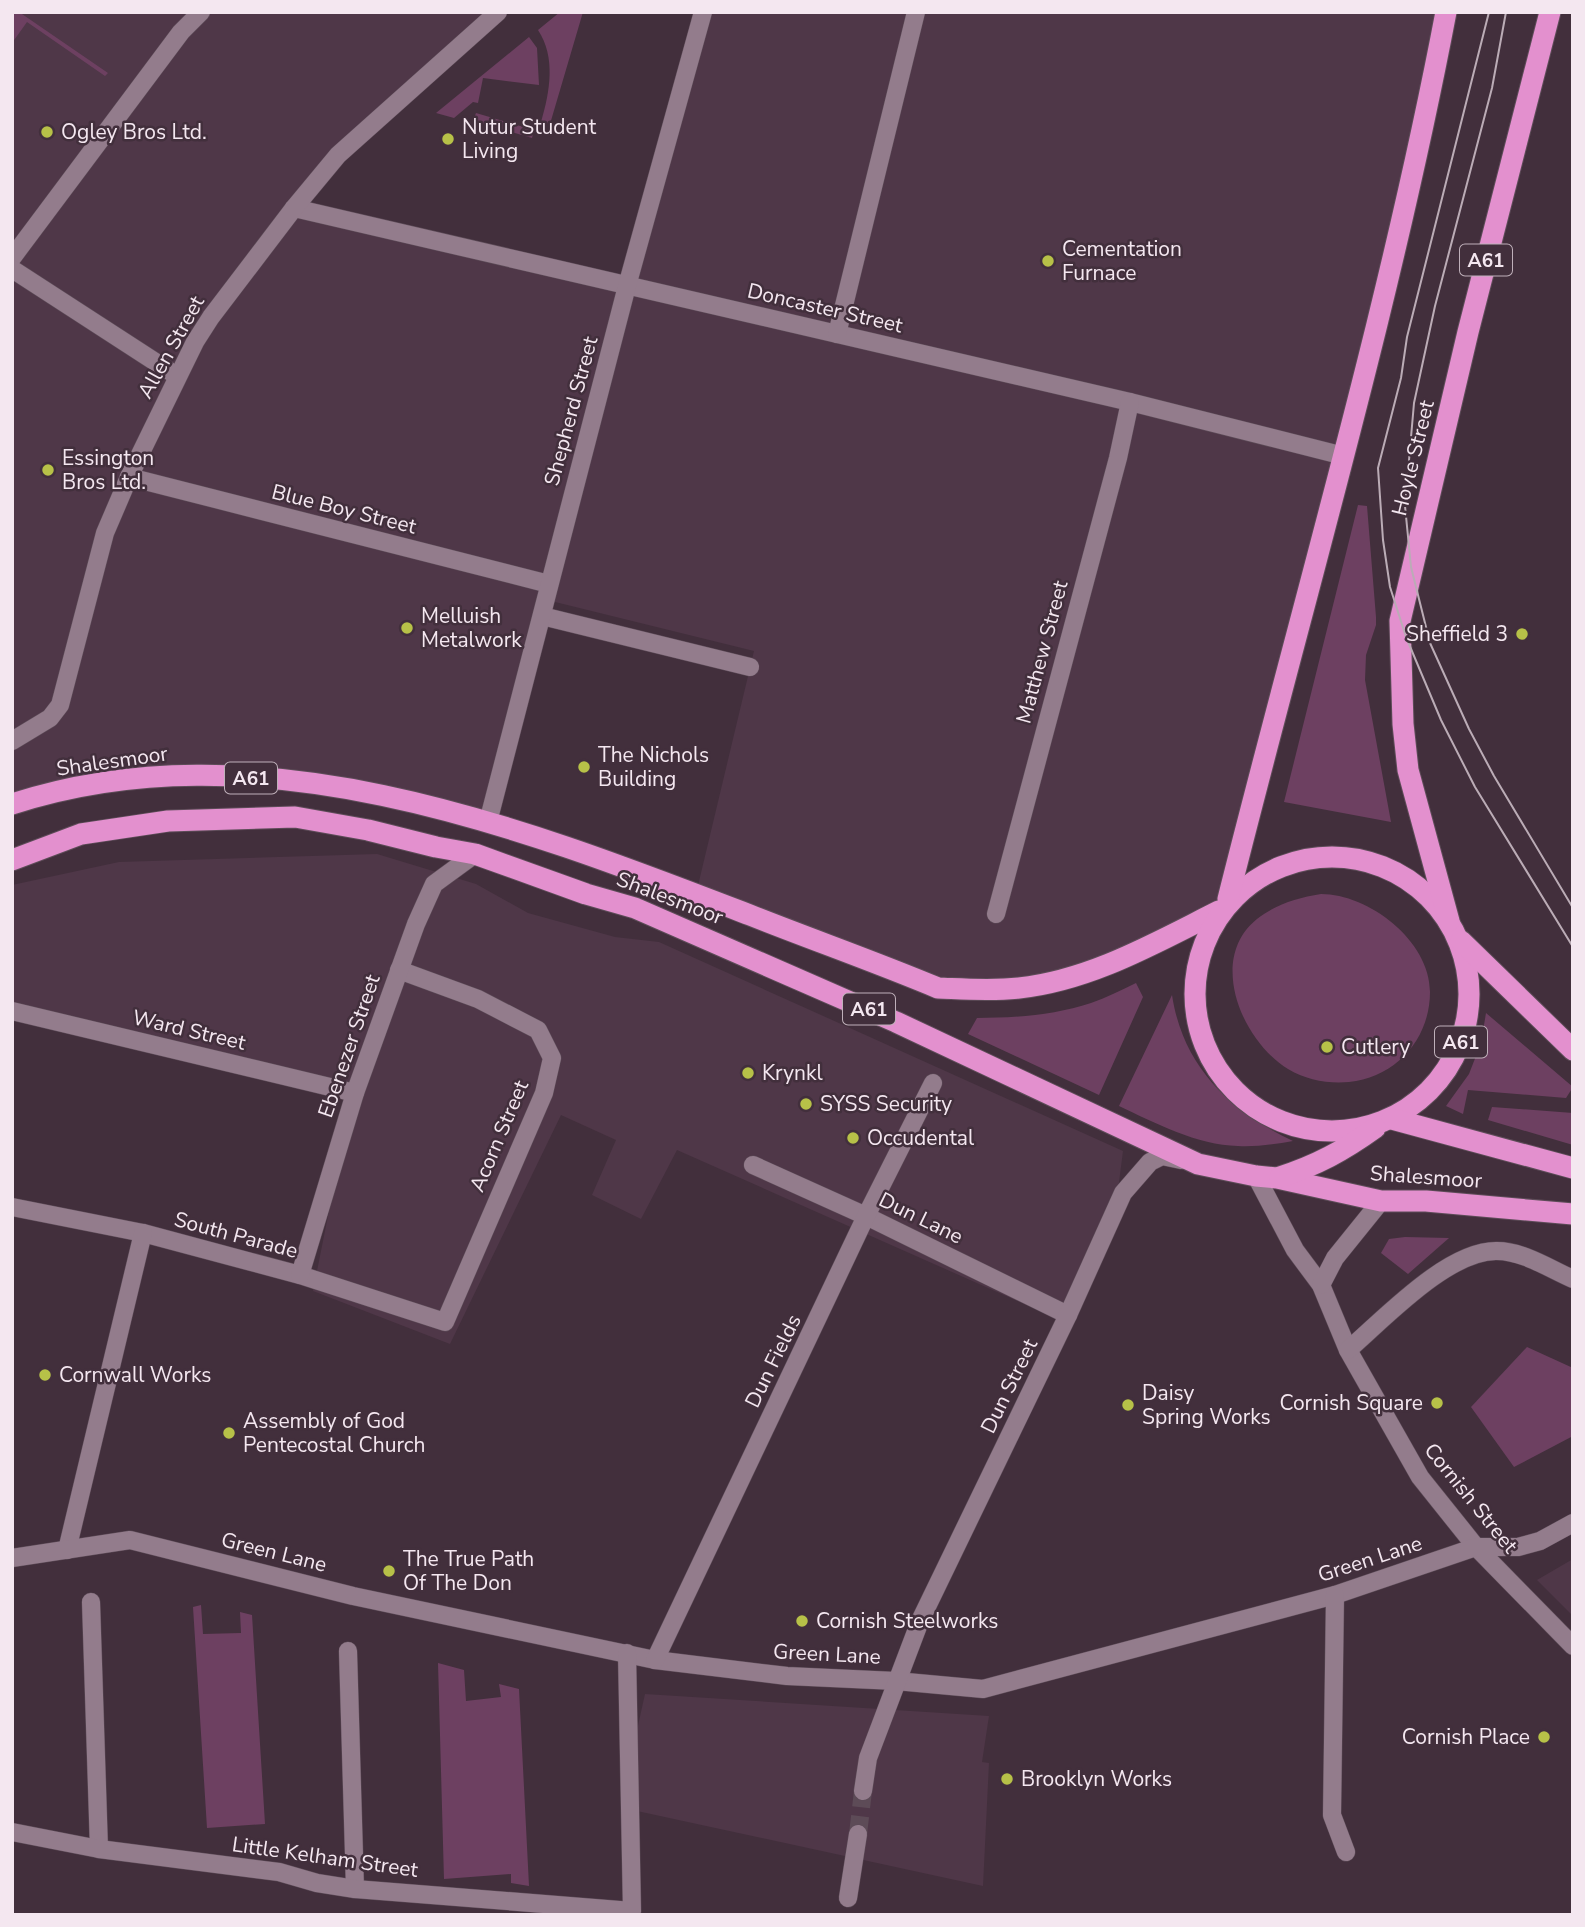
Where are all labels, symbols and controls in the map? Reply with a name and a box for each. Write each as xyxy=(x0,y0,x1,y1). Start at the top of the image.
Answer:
place label: Nutur Student Living xyxy=(462,113,597,165)
place label: Ogley Bros Ltd. xyxy=(61,118,207,146)
marker: Ogley Bros Ltd. xyxy=(39,124,55,140)
marker: Nutur Student Living xyxy=(440,131,456,147)
place label: Cementation Furnace xyxy=(1062,235,1182,287)
road number: A61 xyxy=(1460,244,1512,276)
marker: Cementation Furnace xyxy=(1040,253,1056,269)
street label: Doncaster Street xyxy=(745,277,906,340)
street label: Allen Street xyxy=(131,290,211,403)
street label: Shepherd Street xyxy=(538,333,605,489)
street label: Hoyle Street xyxy=(1385,397,1441,519)
place label: Essington Bros Ltd. xyxy=(62,444,154,496)
marker: Essington Bros Ltd. xyxy=(40,462,56,478)
street label: Blue Boy Street xyxy=(269,478,420,541)
street label: Matthew Street xyxy=(1009,577,1075,727)
place label: Melluish Metalwork xyxy=(421,602,522,654)
marker: Melluish Metalwork xyxy=(399,620,415,636)
place label: Sheffield 3 xyxy=(1406,620,1508,648)
marker: Sheffield 3 xyxy=(1514,626,1530,642)
street label: Shalesmoor xyxy=(54,739,170,783)
place label: The Nichols Building xyxy=(598,741,709,793)
marker: The Nichols Building xyxy=(576,759,592,775)
road number: A61 xyxy=(225,762,277,793)
street label: Shalesmoor xyxy=(613,865,728,931)
street label: Ebenezer Street xyxy=(311,970,387,1121)
road number: A61 xyxy=(843,993,895,1024)
street label: Ward Street xyxy=(130,1003,249,1057)
road number: A61 xyxy=(1435,1026,1487,1058)
place label: Cutlery xyxy=(1341,1033,1410,1061)
marker: Cutlery xyxy=(1319,1039,1335,1055)
place label: Krynkl xyxy=(762,1059,823,1087)
marker: Krynkl xyxy=(740,1065,756,1081)
street label: Acorn Street xyxy=(463,1075,535,1196)
place label: SYSS Security xyxy=(820,1090,952,1118)
marker: SYSS Security xyxy=(798,1096,814,1112)
place label: Occudental xyxy=(867,1124,975,1152)
marker: Occudental xyxy=(845,1130,861,1146)
street label: Shalesmoor xyxy=(1369,1159,1483,1195)
street label: Dun Lane xyxy=(874,1186,968,1250)
street label: South Parade xyxy=(171,1205,301,1265)
street label: Dun Fields xyxy=(738,1310,808,1412)
street label: Dun Street xyxy=(974,1333,1044,1438)
place label: Cornwall Works xyxy=(59,1361,211,1389)
marker: Cornwall Works xyxy=(37,1367,53,1383)
place label: Daisy Spring Works xyxy=(1142,1379,1271,1431)
place label: Cornish Square xyxy=(1280,1389,1423,1417)
marker: Cornish Square xyxy=(1429,1395,1445,1411)
marker: Daisy Spring Works xyxy=(1120,1397,1136,1413)
place label: Assembly of God Pentecostal Church xyxy=(243,1407,426,1459)
marker: Assembly of God Pentecostal Church xyxy=(221,1425,237,1441)
street label: Cornish Street xyxy=(1418,1437,1524,1559)
street label: Green Lane xyxy=(218,1525,330,1579)
street label: Green Lane xyxy=(1314,1529,1426,1589)
place label: The True Path Of The Don xyxy=(403,1545,534,1597)
marker: The True Path Of The Don xyxy=(381,1563,397,1579)
place label: Cornish Steelworks xyxy=(816,1607,998,1635)
marker: Cornish Steelworks xyxy=(794,1613,810,1629)
street label: Green Lane xyxy=(772,1637,882,1671)
place label: Cornish Place xyxy=(1402,1723,1530,1751)
marker: Cornish Place xyxy=(1536,1729,1552,1745)
place label: Brooklyn Works xyxy=(1021,1765,1172,1793)
marker: Brooklyn Works xyxy=(999,1771,1015,1787)
street label: Little Kelham Street xyxy=(230,1830,420,1884)

